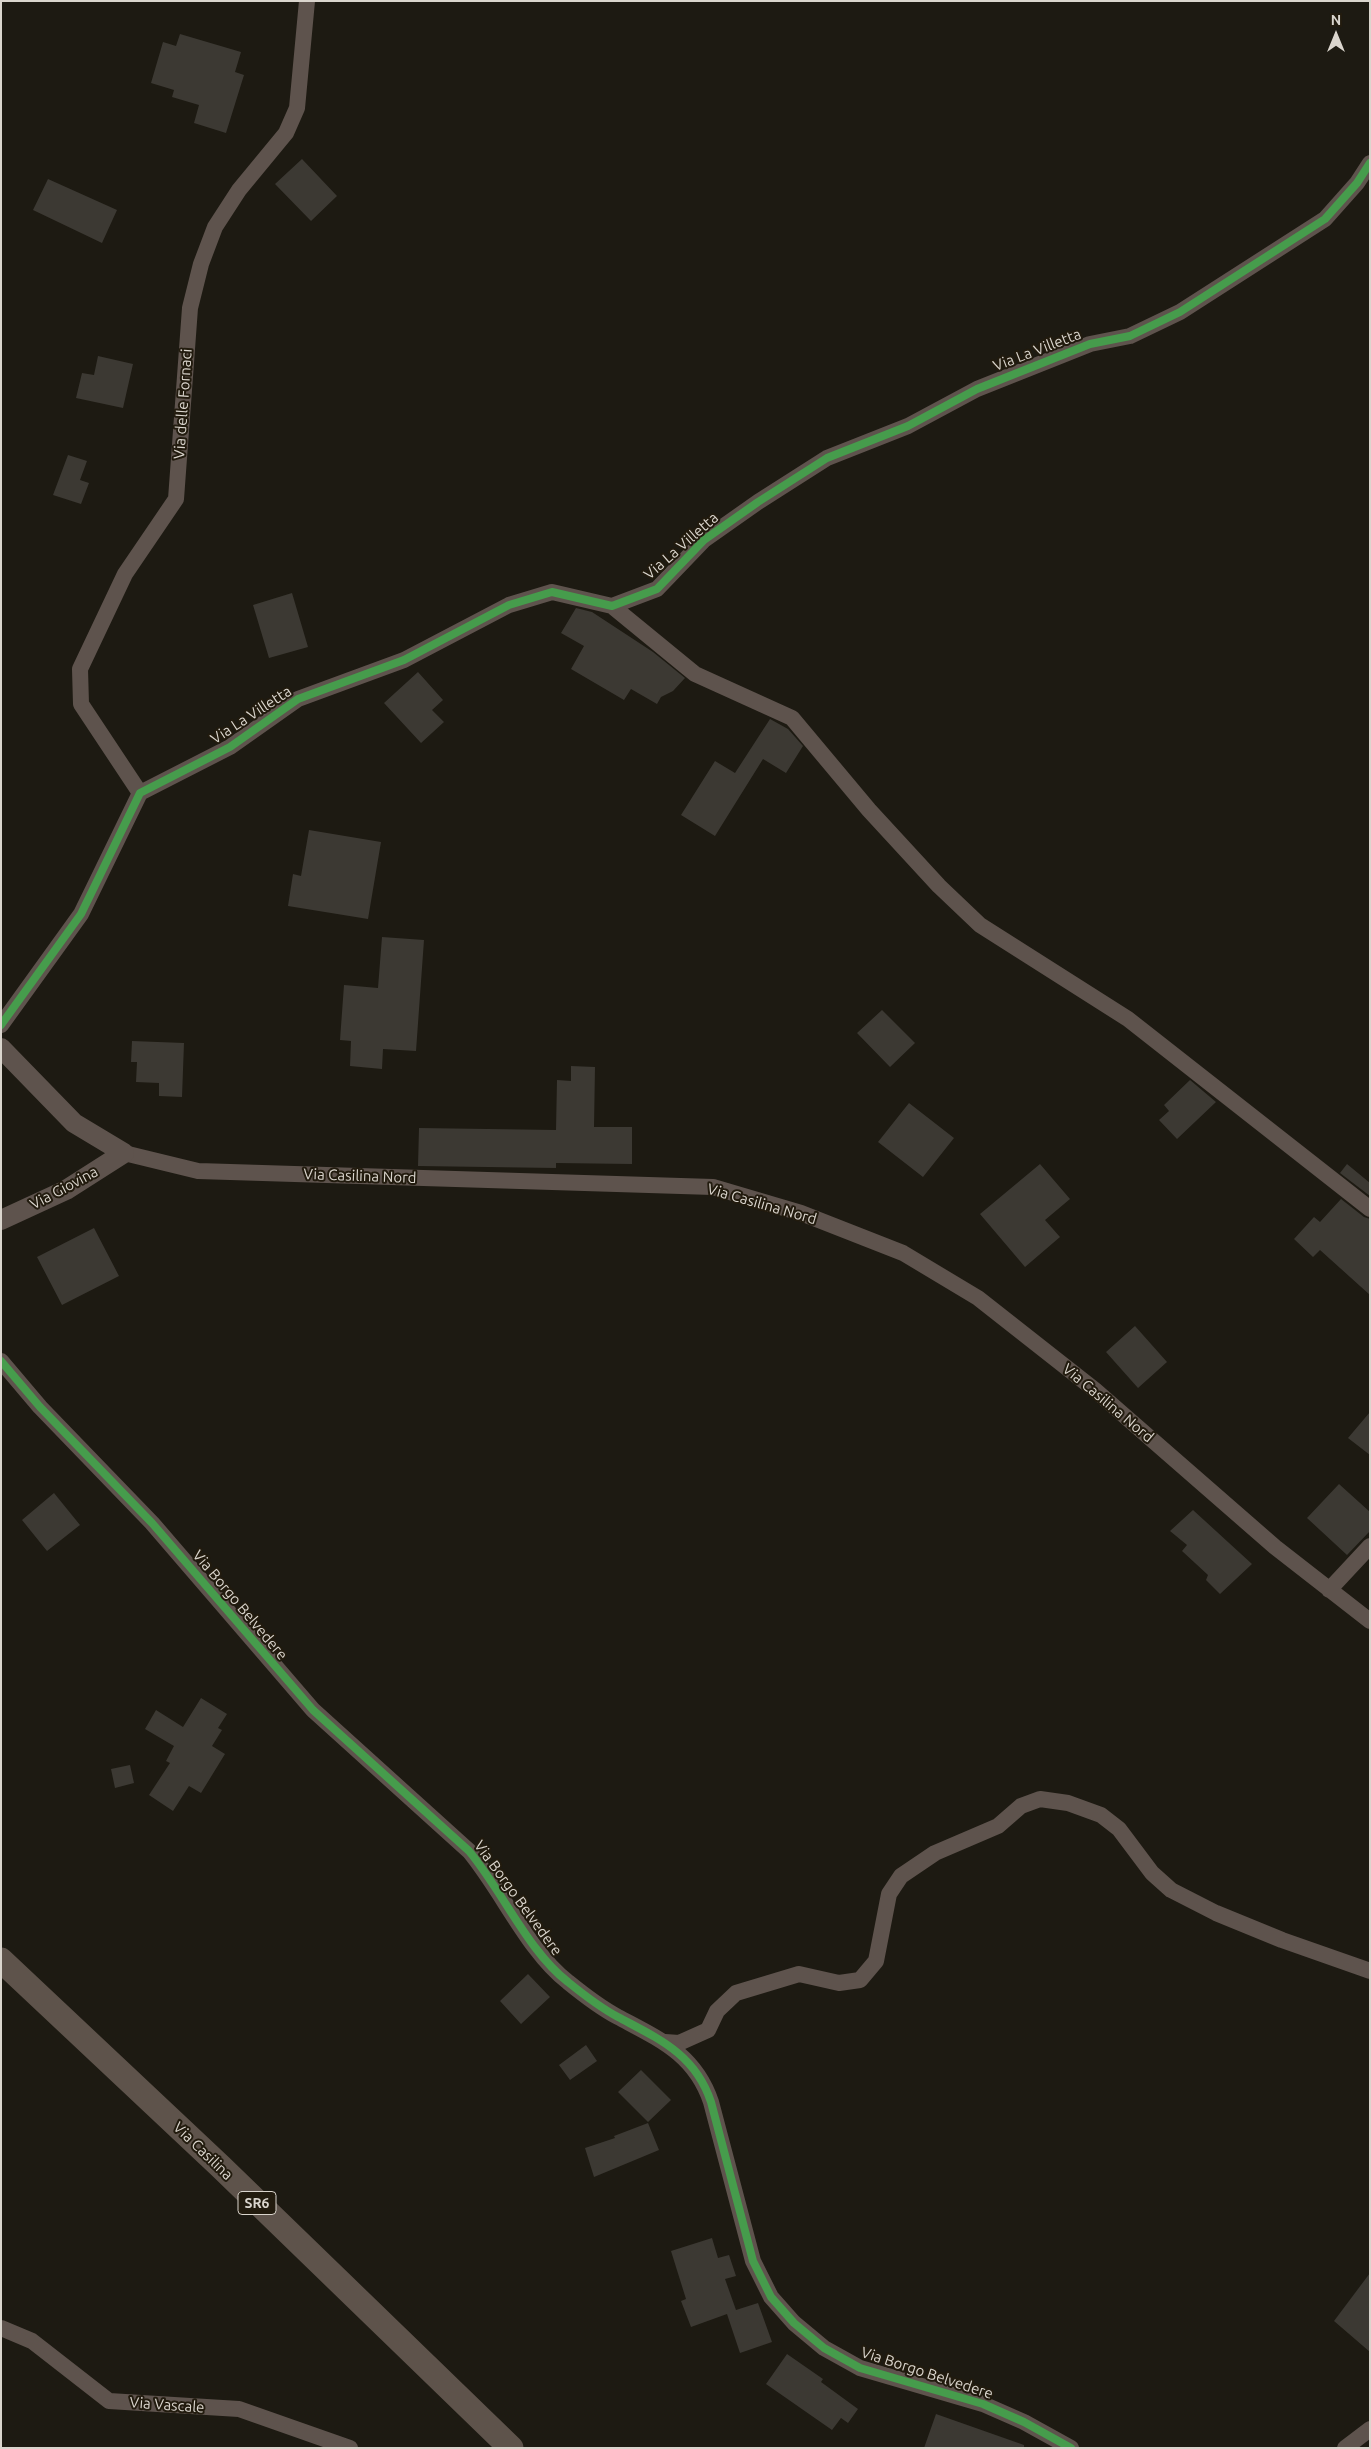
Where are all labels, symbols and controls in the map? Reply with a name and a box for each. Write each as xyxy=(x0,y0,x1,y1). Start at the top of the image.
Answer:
north arrow xyxy=(1311,10,1361,60)
text: N xyxy=(1331,12,1341,28)
street label: Via La Villetta xyxy=(990,325,1084,375)
street label: Via delle Fornaci xyxy=(170,348,196,460)
street label: Via La Villetta xyxy=(640,509,722,583)
street label: Via La Villetta xyxy=(207,682,295,748)
street label: Via Giovina xyxy=(27,1163,101,1213)
street label: Via Casilina Nord xyxy=(303,1165,417,1187)
street label: Via Casilina Nord xyxy=(705,1180,819,1228)
street label: Via Casilina Nord xyxy=(1059,1360,1157,1446)
street label: Via Borgo Belvedere xyxy=(189,1546,291,1664)
street label: Via Borgo Belvedere xyxy=(470,1837,566,1959)
street label: Via Casilina xyxy=(170,2118,236,2184)
road number: SR6 xyxy=(238,2192,276,2214)
street label: Via Borgo Belvedere xyxy=(859,2343,995,2403)
street label: Via Vascale xyxy=(129,2393,205,2417)

